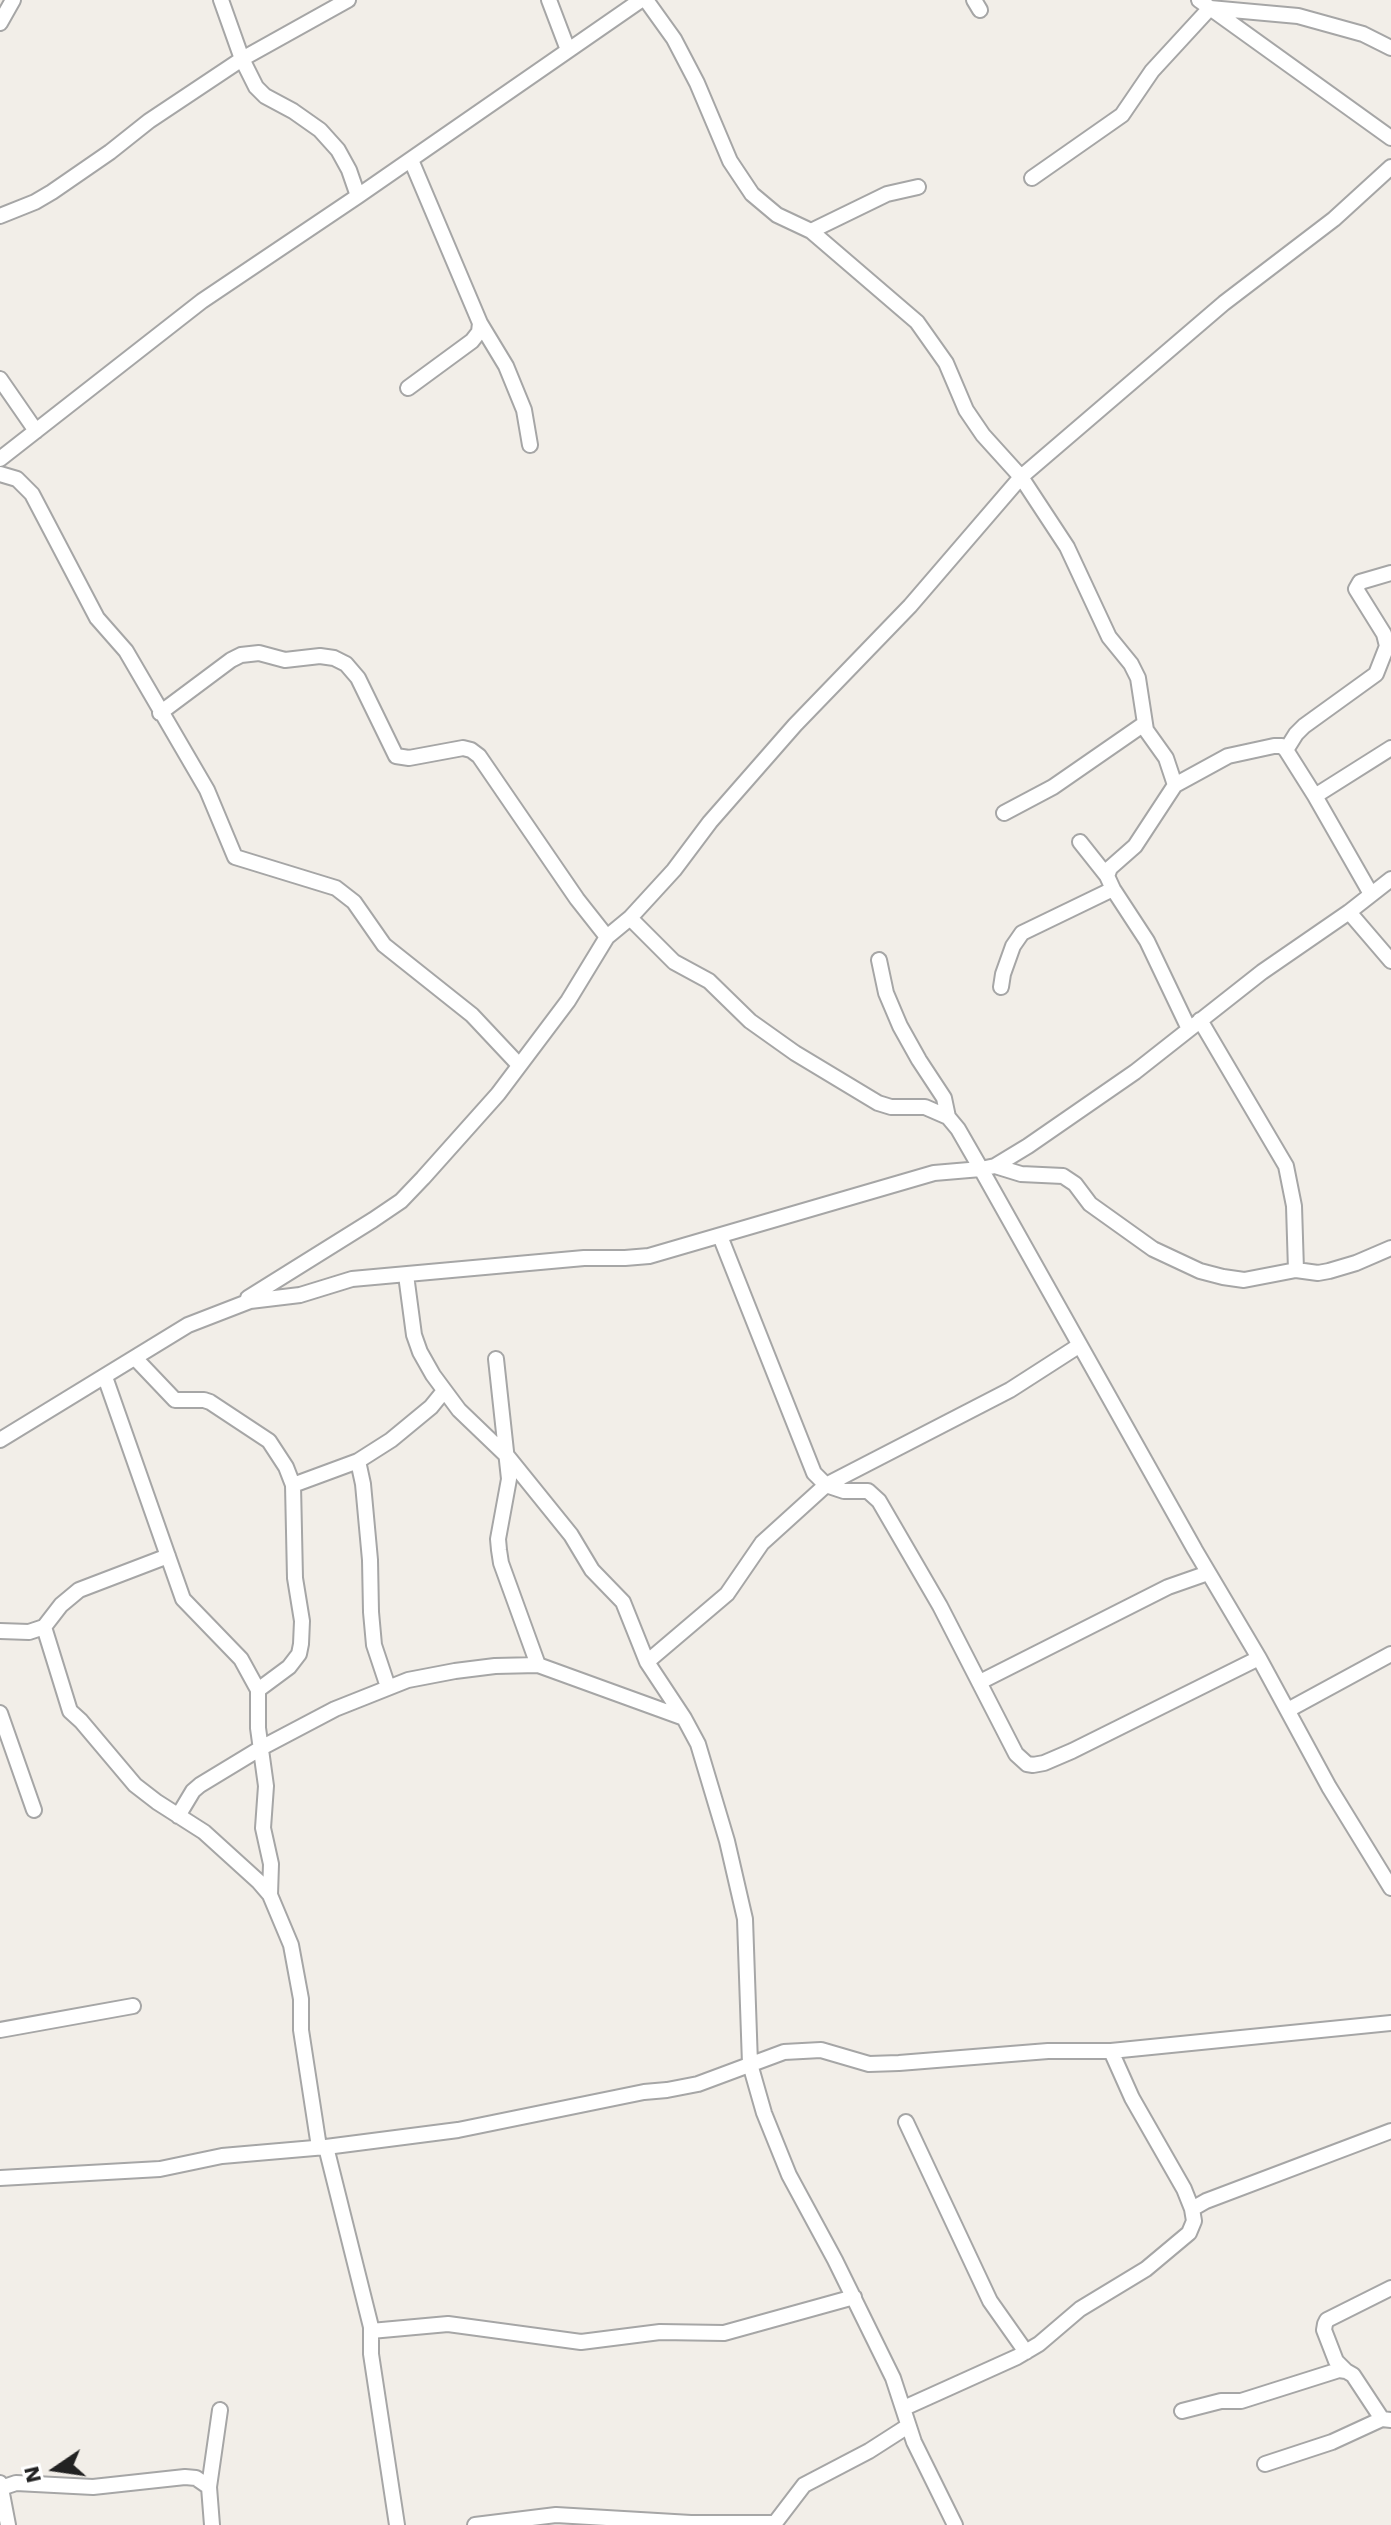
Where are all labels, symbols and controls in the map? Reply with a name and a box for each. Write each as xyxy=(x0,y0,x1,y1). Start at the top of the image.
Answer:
north arrow xyxy=(16,2429,96,2509)
text: N xyxy=(18,2464,46,2485)

